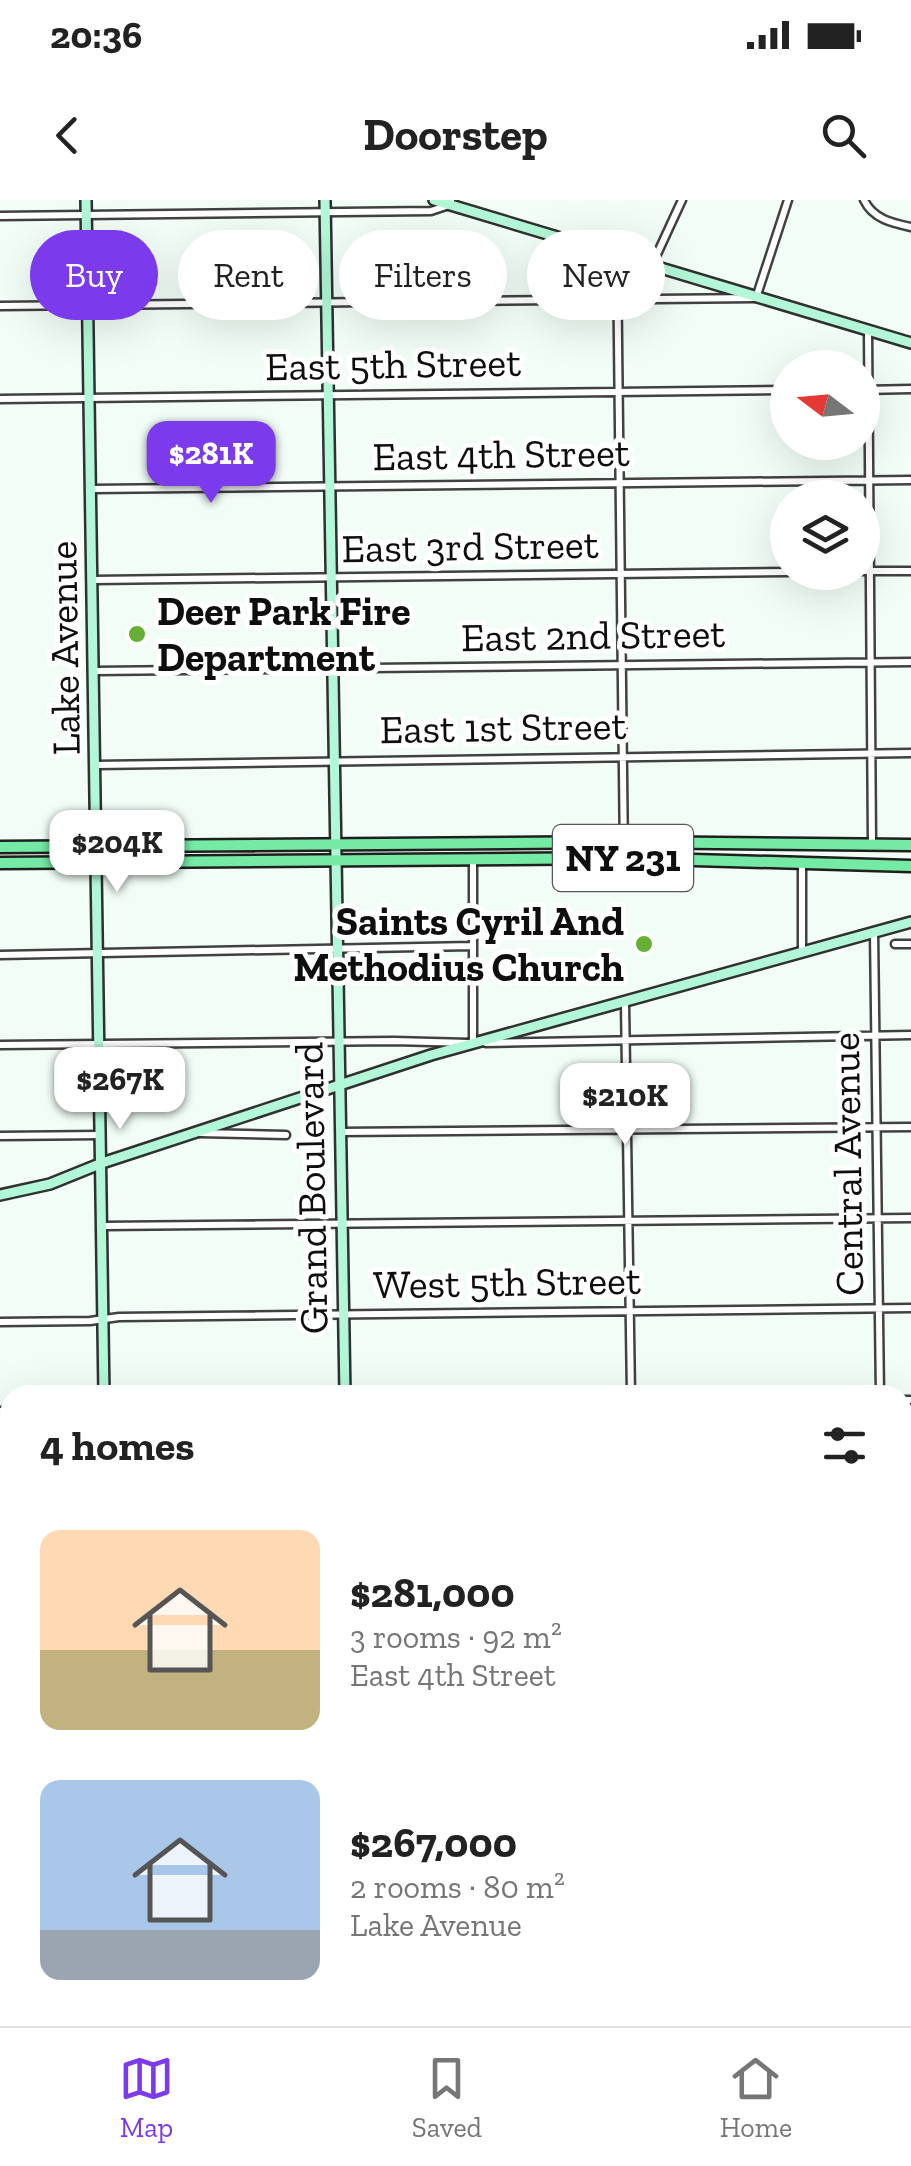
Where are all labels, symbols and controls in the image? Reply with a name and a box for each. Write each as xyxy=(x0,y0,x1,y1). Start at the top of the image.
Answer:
text: 20:36 xyxy=(50,12,142,58)
icon: back xyxy=(40,108,95,163)
text: Doorstep xyxy=(363,108,548,162)
icon: search xyxy=(816,108,871,163)
chip: Buy xyxy=(30,230,158,320)
chip: Rent xyxy=(178,230,319,320)
chip: Filters xyxy=(339,230,507,320)
chip: New xyxy=(527,230,665,320)
street label: East 5th Street xyxy=(265,338,522,390)
north arrow xyxy=(770,350,880,460)
map controls xyxy=(770,350,880,590)
pin: $281K xyxy=(141,421,281,506)
street label: East 4th Street xyxy=(372,428,630,480)
text: $281K xyxy=(169,434,253,472)
button: layers xyxy=(770,480,880,590)
street label: East 3rd Street xyxy=(341,520,599,572)
street label: Lake Avenue xyxy=(38,540,90,756)
place label: Deer Park Fire Department xyxy=(157,587,411,681)
street label: East 2nd Street xyxy=(460,609,726,661)
marker: Deer Park Fire Department xyxy=(126,623,148,645)
street label: East 1st Street xyxy=(379,701,627,753)
pin: $204K xyxy=(47,810,187,895)
text: $204K xyxy=(71,823,163,861)
road number: NY 231 xyxy=(553,825,693,891)
place label: Saints Cyril And Methodius Church xyxy=(293,897,624,991)
marker: Saints Cyril And Methodius Church xyxy=(633,933,655,955)
street label: Central Avenue xyxy=(821,1032,873,1296)
street label: Grand Boulevard xyxy=(284,1042,338,1334)
pin: $267K xyxy=(50,1047,190,1132)
text: $267K xyxy=(76,1060,164,1098)
pin: $210K xyxy=(555,1063,695,1148)
text: $210K xyxy=(582,1076,668,1114)
street label: West 5th Street xyxy=(373,1256,641,1308)
icon: filters xyxy=(817,1418,872,1473)
text: 4 homes xyxy=(40,1420,195,1471)
text: $281,000 xyxy=(350,1567,515,1618)
icon: home xyxy=(120,1570,240,1690)
text: 3 rooms · 92 m² xyxy=(350,1618,562,1656)
text: East 4th Street xyxy=(350,1656,556,1694)
text: $267,000 xyxy=(350,1817,517,1868)
icon: home xyxy=(120,1820,240,1940)
text: 2 rooms · 80 m² xyxy=(350,1868,565,1906)
text: Lake Avenue xyxy=(350,1906,522,1944)
tab: Map xyxy=(119,2051,174,2144)
tab: Saved xyxy=(412,2051,482,2144)
tab: Home xyxy=(720,2051,792,2144)

